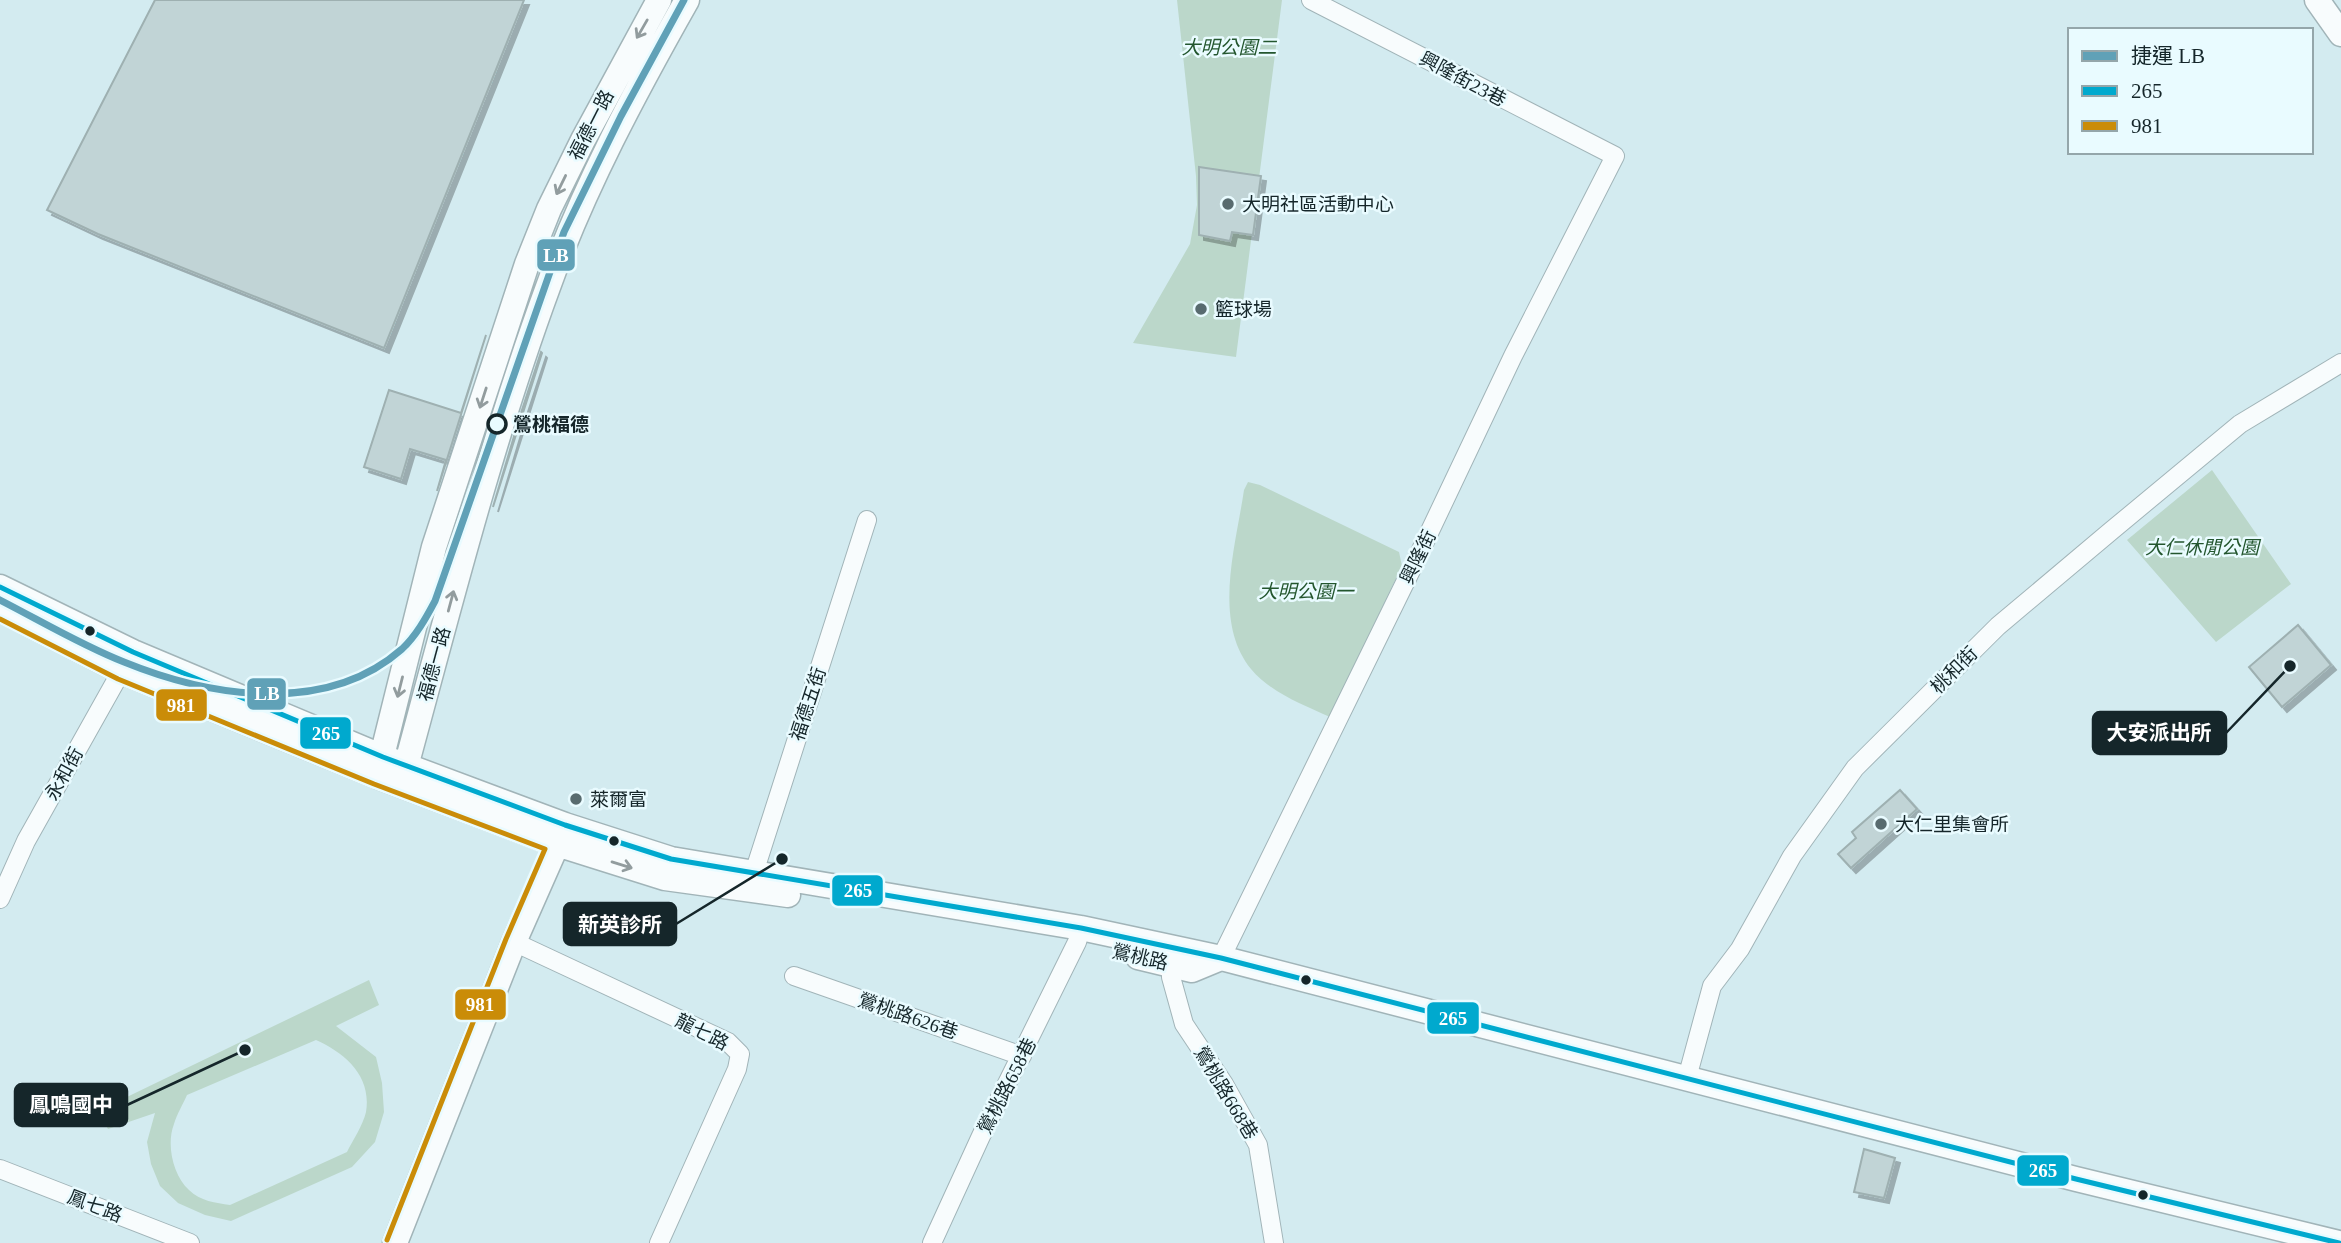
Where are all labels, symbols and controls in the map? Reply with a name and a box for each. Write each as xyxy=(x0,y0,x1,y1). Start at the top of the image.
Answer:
one-way arrow xyxy=(635,19,649,39)
legend xyxy=(2068,28,2313,154)
park label: 大明公園二 xyxy=(1181,37,1277,58)
text: 捷運 LB xyxy=(2131,44,2205,68)
street label: 興隆街23巷 xyxy=(1416,47,1510,111)
text: 265 xyxy=(2131,79,2163,103)
street label: 福德一路 xyxy=(564,86,618,164)
text: 981 xyxy=(2131,114,2163,138)
one-way arrow xyxy=(554,174,567,195)
place label: 大明社區活動中心 xyxy=(1242,194,1394,215)
marker: 大明社區活動中心 xyxy=(1220,196,1236,212)
line badge: LB xyxy=(536,238,576,272)
text: LB xyxy=(543,245,569,266)
place label: 籃球場 xyxy=(1215,299,1272,320)
marker: 籃球場 xyxy=(1193,301,1209,317)
one-way arrow xyxy=(476,387,488,409)
marker: 鶯桃福德 xyxy=(487,414,507,434)
place label: 鶯桃福德 xyxy=(513,414,589,435)
street label: 興隆街 xyxy=(1396,527,1440,587)
park label: 大仁休閒公園 xyxy=(2145,537,2262,558)
park label: 大明公園一 xyxy=(1258,581,1355,602)
one-way arrow xyxy=(446,590,459,612)
unlabelled marker xyxy=(83,624,97,638)
street label: 福德一路 xyxy=(414,625,454,703)
street label: 桃和街 xyxy=(1926,642,1982,698)
street label: 福德五街 xyxy=(786,665,830,743)
one-way arrow xyxy=(393,675,406,698)
line badge: LB xyxy=(246,677,287,711)
text: LB xyxy=(254,683,280,704)
line badge: 981 xyxy=(155,688,208,722)
text: 981 xyxy=(167,695,195,716)
callout: 大安派出所 xyxy=(2093,712,2226,754)
line badge: 265 xyxy=(299,716,352,750)
text: 大安派出所 xyxy=(2107,721,2212,745)
text: 265 xyxy=(312,723,340,744)
street label: 永和街 xyxy=(41,744,87,804)
place label: 萊爾富 xyxy=(590,789,647,810)
marker: 萊爾富 xyxy=(568,791,584,807)
place label: 大仁里集會所 xyxy=(1895,814,2009,835)
marker: 大仁里集會所 xyxy=(1873,816,1889,832)
unlabelled marker xyxy=(607,834,621,848)
one-way arrow xyxy=(611,859,633,872)
line badge: 265 xyxy=(831,874,884,907)
text: 265 xyxy=(844,880,872,901)
callout: 新英診所 xyxy=(564,903,676,945)
text: 新英診所 xyxy=(578,913,662,937)
street label: 鶯桃路 xyxy=(1110,940,1170,974)
unlabelled marker xyxy=(1299,973,1313,987)
line badge: 981 xyxy=(454,988,507,1021)
street label: 鶯桃路626巷 xyxy=(855,989,961,1043)
text: 981 xyxy=(466,994,494,1015)
line badge: 265 xyxy=(1426,1001,1480,1035)
text: 265 xyxy=(1439,1008,1467,1029)
street label: 龍七路 xyxy=(672,1010,732,1054)
street label: 鶯桃路658巷 xyxy=(974,1035,1040,1137)
street label: 鶯桃路668巷 xyxy=(1190,1043,1262,1143)
callout: 鳳鳴國中 xyxy=(15,1084,127,1126)
text: 鳳鳴國中 xyxy=(29,1093,113,1117)
line badge: 265 xyxy=(2016,1154,2070,1187)
text: 265 xyxy=(2029,1160,2057,1181)
street label: 鳳七路 xyxy=(65,1186,125,1226)
unlabelled marker xyxy=(2136,1188,2150,1202)

